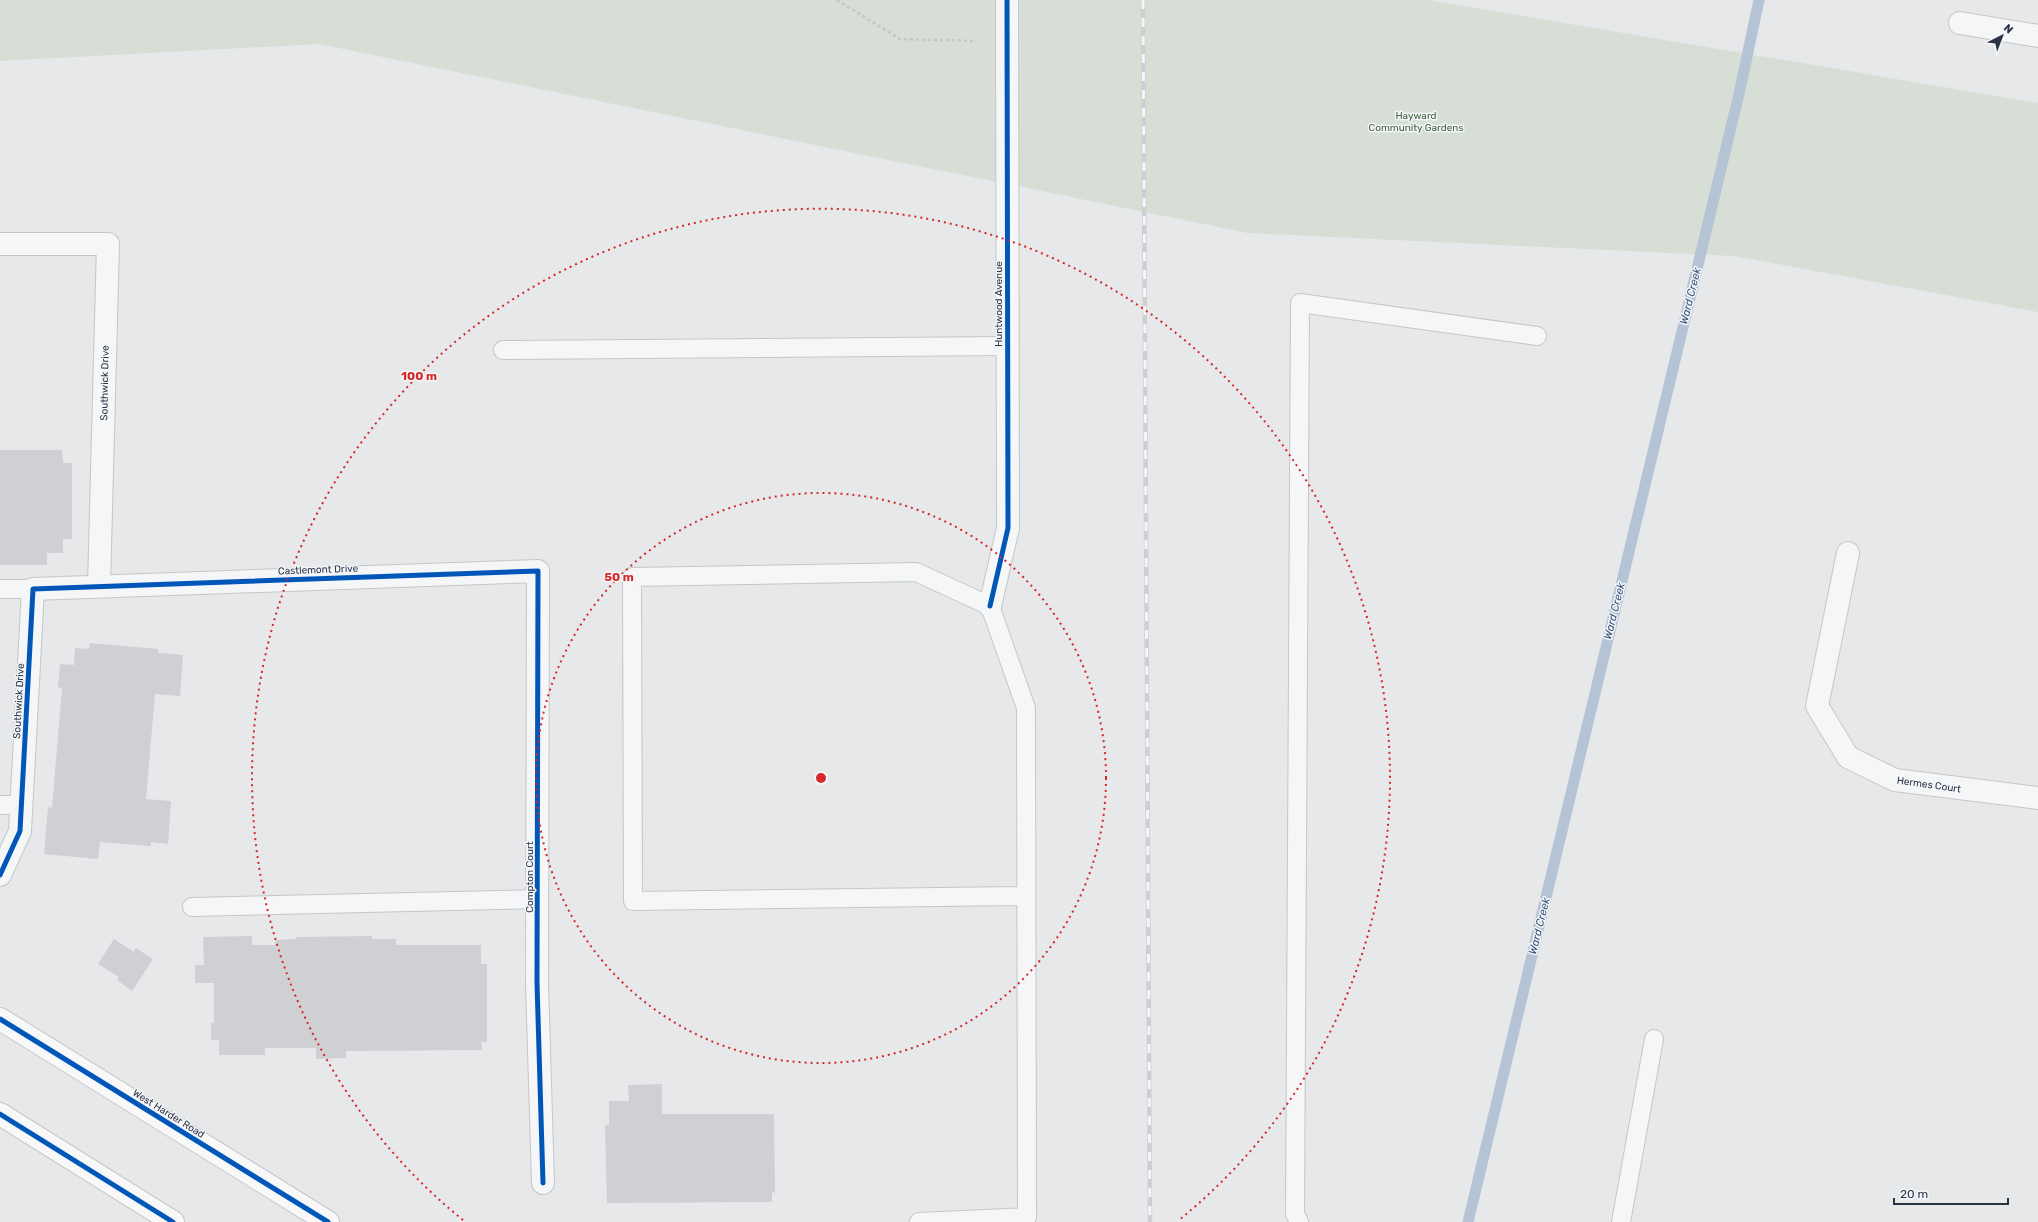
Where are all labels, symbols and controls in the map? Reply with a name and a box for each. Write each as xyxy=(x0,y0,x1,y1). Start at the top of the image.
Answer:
north arrow xyxy=(1982,16,2022,56)
text: N xyxy=(2001,21,2016,36)
park label: Hayward Community Gardens xyxy=(1368,110,1464,134)
street label: Huntwood Avenue xyxy=(993,261,1005,347)
water label: Ward Creek xyxy=(1677,266,1704,326)
street label: Southwick Drive xyxy=(98,345,112,421)
text: 100 m xyxy=(401,369,437,383)
street label: Castlemont Drive xyxy=(278,563,359,577)
text: 50 m xyxy=(604,570,634,584)
water label: Ward Creek xyxy=(1601,581,1628,641)
street label: Southwick Drive xyxy=(11,663,27,739)
centre of rings xyxy=(814,771,828,785)
street label: Hermes Court xyxy=(1896,775,1962,795)
street label: Compton Court xyxy=(524,841,536,913)
water label: Ward Creek xyxy=(1526,896,1553,956)
street label: West Harder Road xyxy=(130,1087,207,1141)
scale bar xyxy=(1894,1180,2008,1206)
text: 20 m xyxy=(1900,1187,1928,1201)

